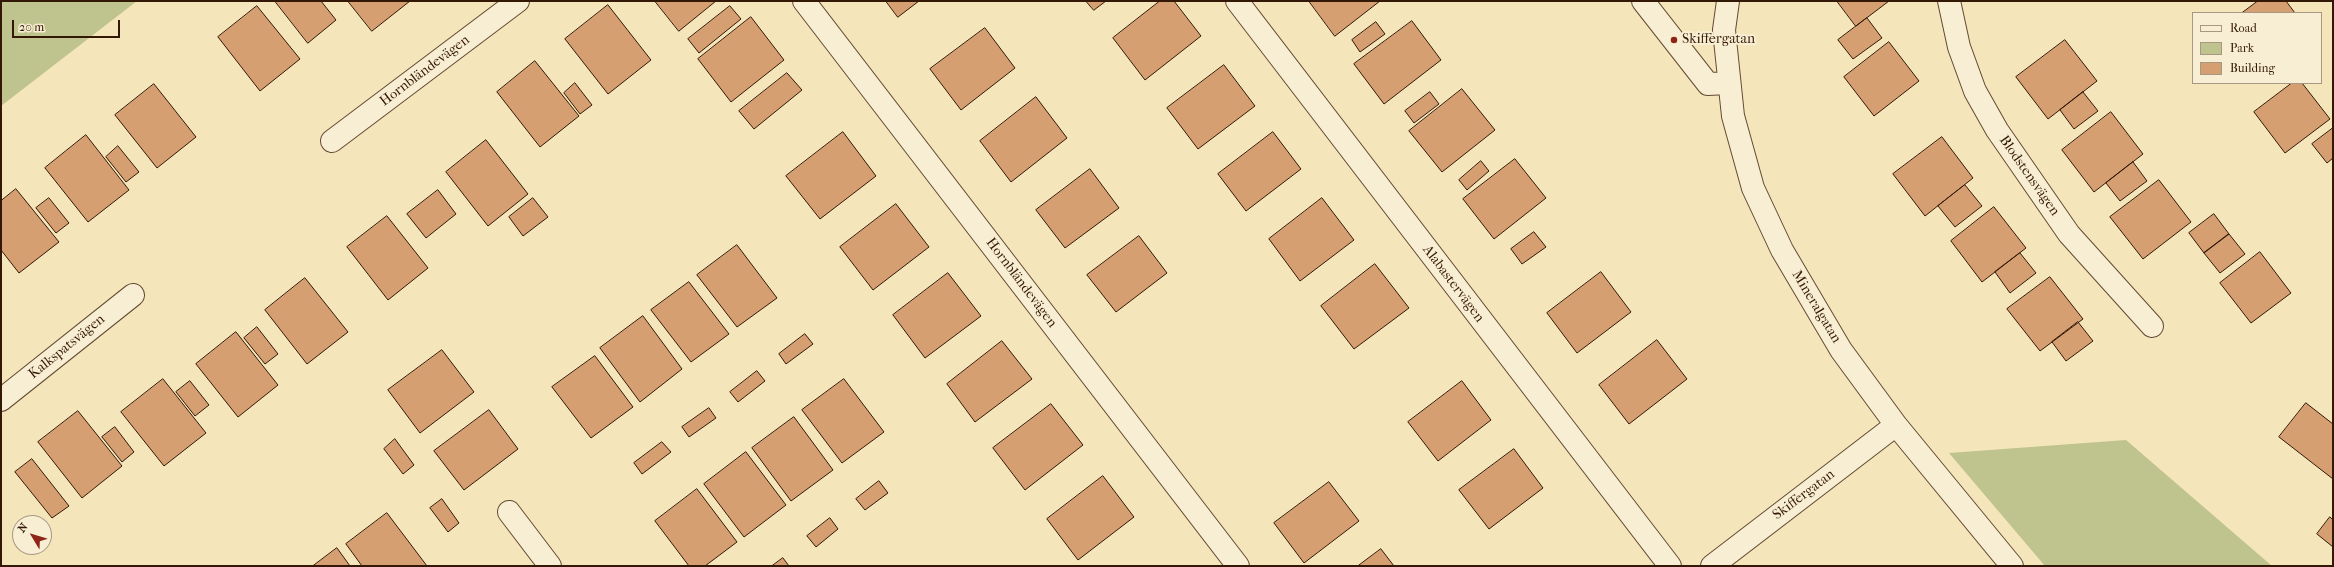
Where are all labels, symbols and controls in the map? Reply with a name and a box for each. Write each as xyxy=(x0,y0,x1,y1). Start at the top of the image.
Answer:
scale bar xyxy=(14,12,122,38)
legend xyxy=(2192,12,2322,84)
text: 20 m xyxy=(19,20,44,34)
text: Road xyxy=(2230,21,2257,35)
street label: Hornbländevägen xyxy=(377,32,473,110)
place label: Skiffergatan xyxy=(1682,32,1755,48)
marker: Skiffergatan xyxy=(1669,35,1679,45)
text: Park xyxy=(2230,41,2254,55)
text: Building xyxy=(2230,61,2275,75)
street label: Blodstensvägen xyxy=(1995,133,2063,219)
street label: Hornbländevägen xyxy=(982,235,1060,331)
street label: Alabastervägen xyxy=(1419,242,1487,326)
street label: Mineralgatan xyxy=(1788,268,1844,346)
street label: Kalkspatsvägen xyxy=(26,311,108,383)
street label: Skiffergatan xyxy=(1770,466,1838,524)
north arrow xyxy=(12,515,52,555)
text: N xyxy=(15,521,31,535)

